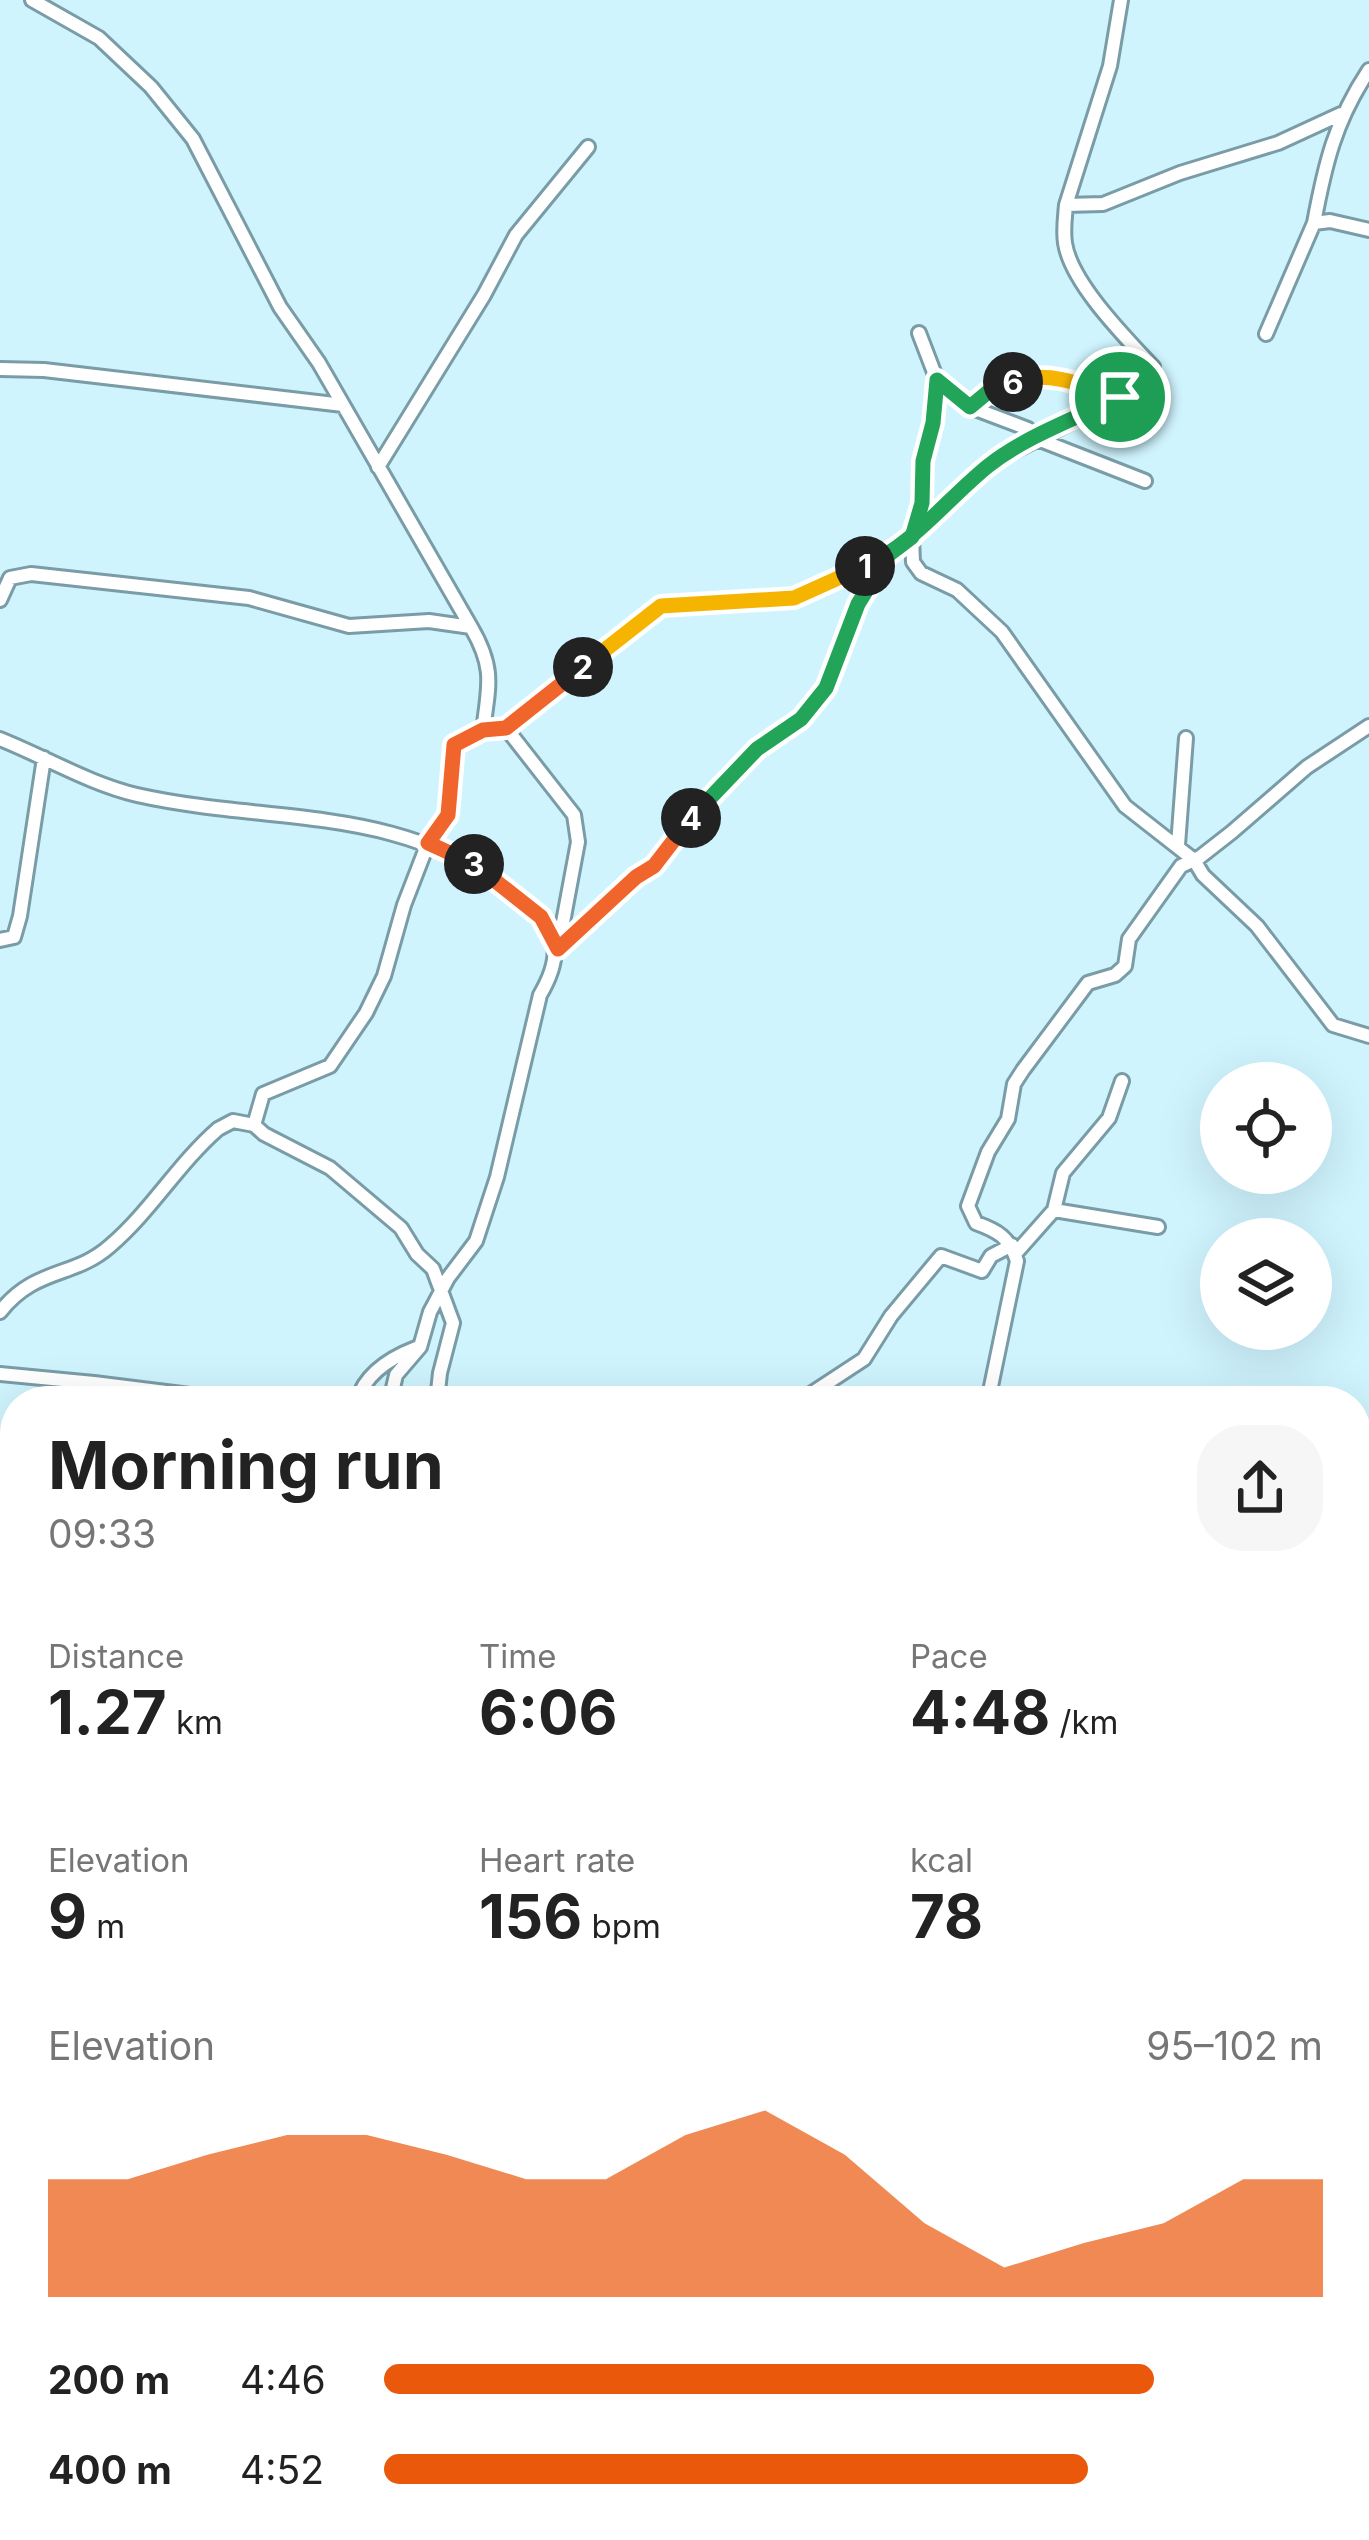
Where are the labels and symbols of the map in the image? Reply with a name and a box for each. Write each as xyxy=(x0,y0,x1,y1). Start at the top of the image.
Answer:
pin xyxy=(1069,346,1171,448)
pin: 6 xyxy=(983,352,1043,412)
pin: 1 xyxy=(835,536,895,596)
pin: 2 xyxy=(553,637,613,697)
pin: 4 xyxy=(661,788,721,848)
pin: 3 xyxy=(444,834,504,894)

